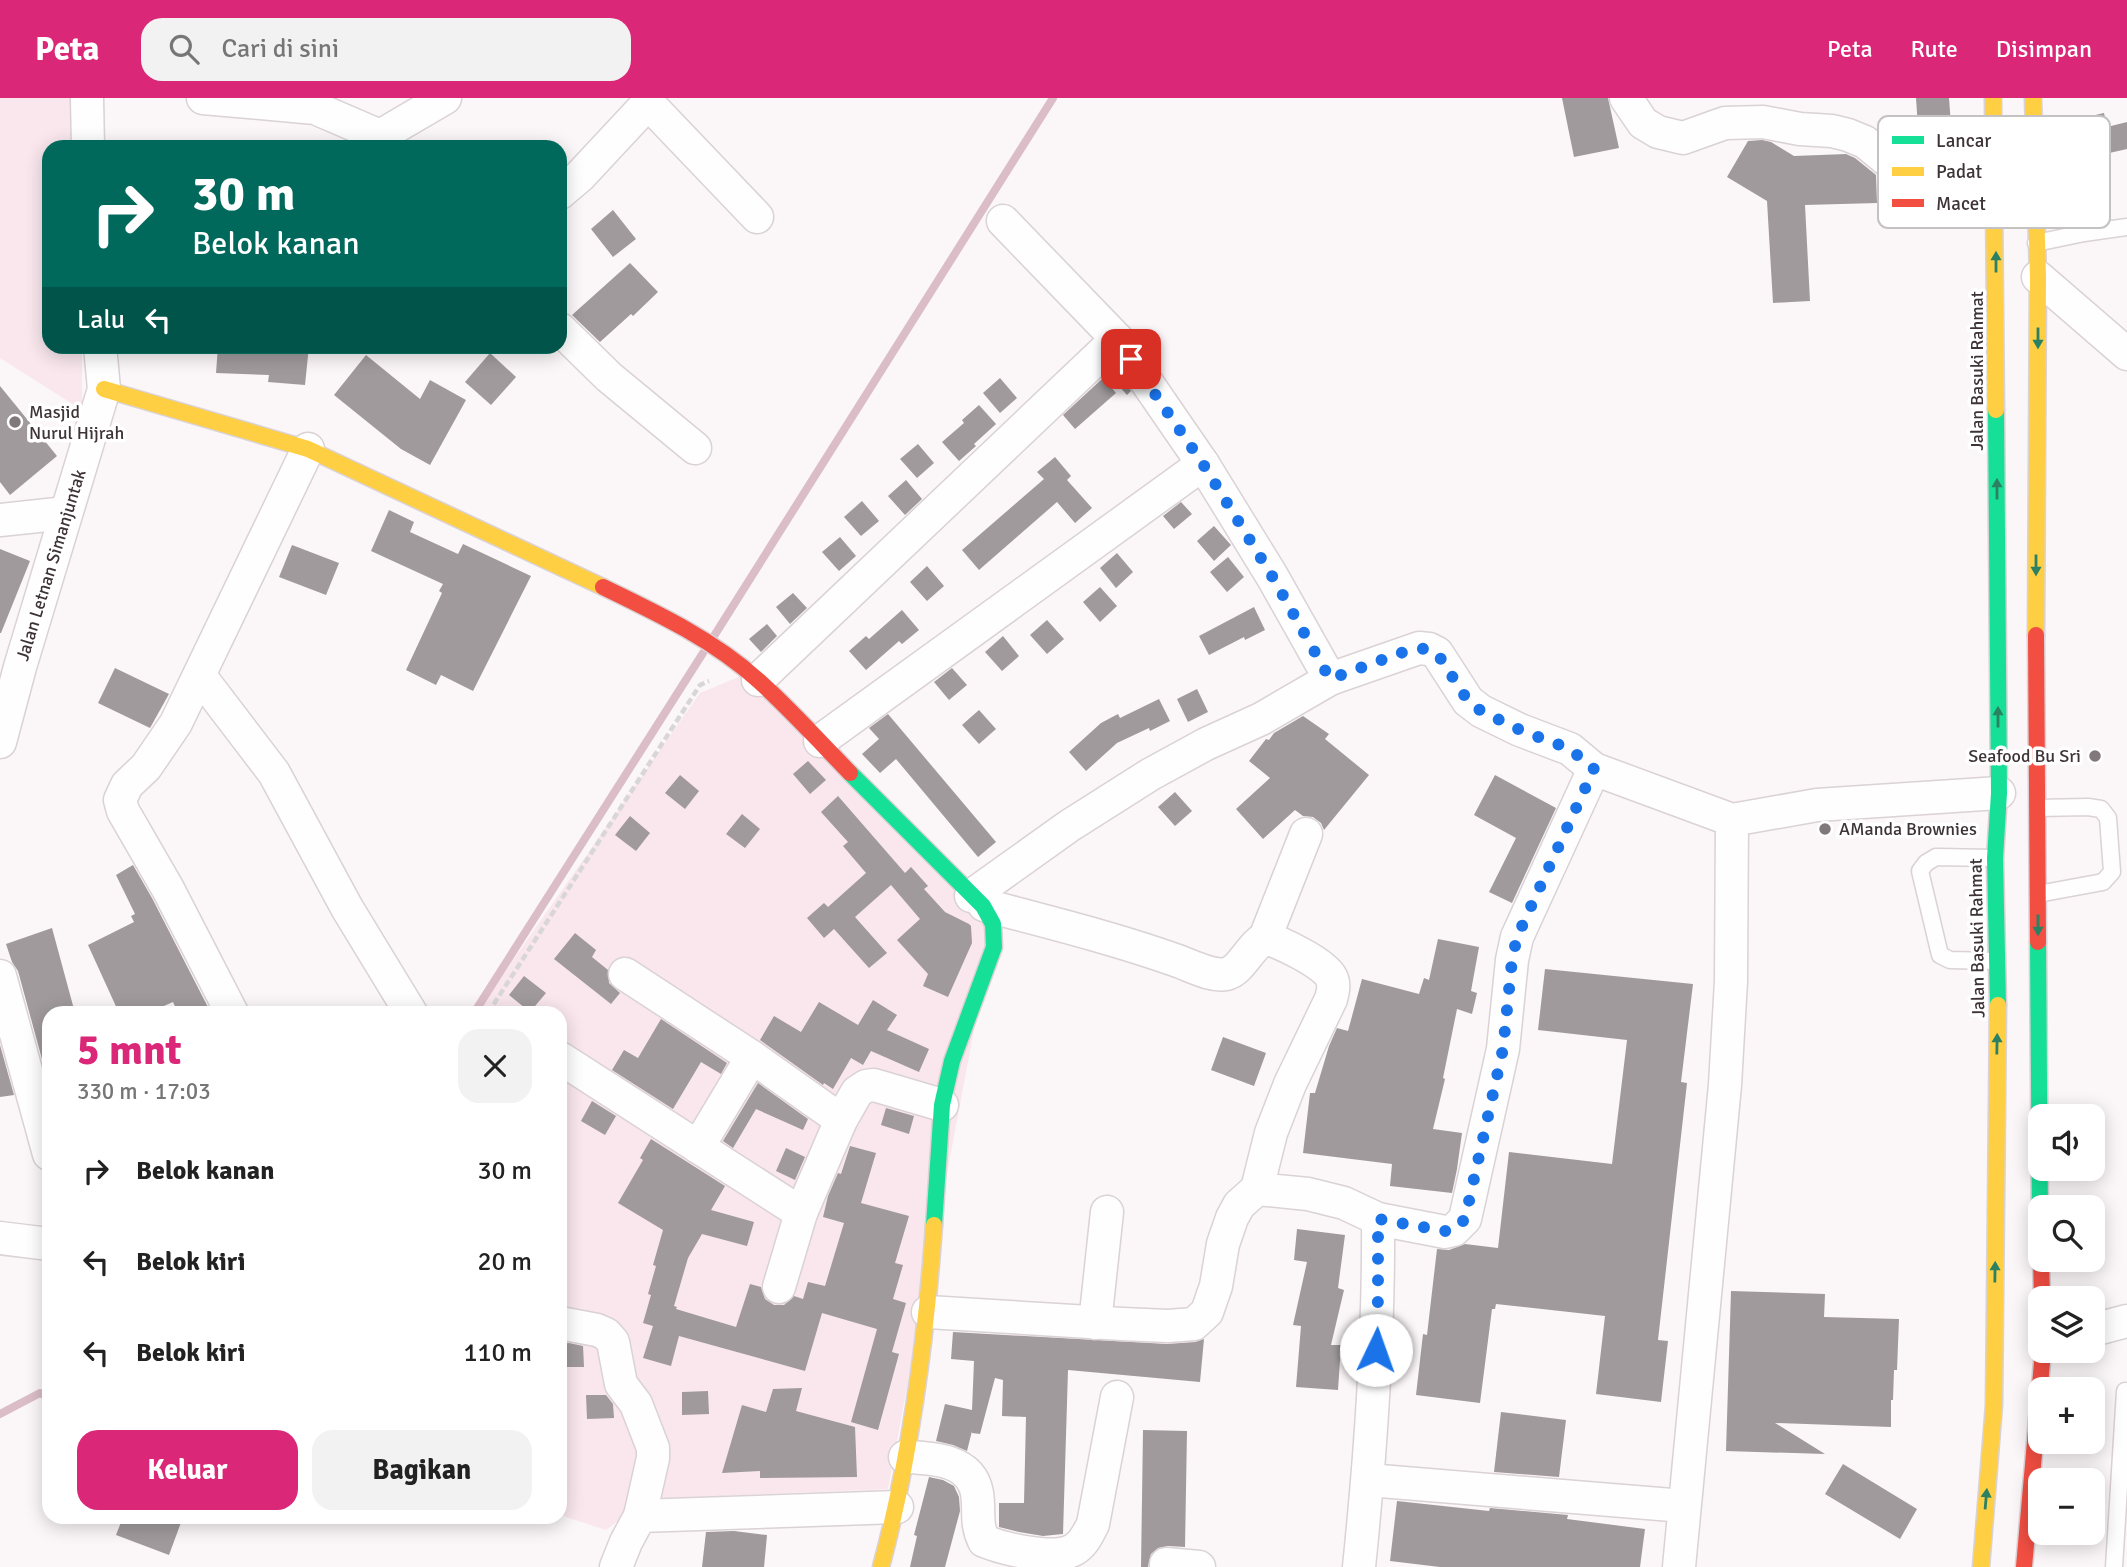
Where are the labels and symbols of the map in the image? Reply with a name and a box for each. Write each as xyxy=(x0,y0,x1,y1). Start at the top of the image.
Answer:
legend xyxy=(1878,116,2110,228)
text: Lancar xyxy=(1936,129,1991,153)
text: Padat xyxy=(1936,160,1982,184)
text: Macet xyxy=(1936,192,1986,216)
one-way arrow xyxy=(1990,250,2001,272)
street label: Jalan Basuki Rahmat xyxy=(1966,291,1988,451)
one-way arrow xyxy=(2032,327,2044,349)
pin xyxy=(1101,329,1161,389)
place label: Masjid Nurul Hijrah xyxy=(29,401,124,444)
marker: Masjid Nurul Hijrah xyxy=(7,414,23,430)
street label: Jalan Letnan Simanjuntak xyxy=(11,467,91,663)
one-way arrow xyxy=(1991,478,2003,500)
one-way arrow xyxy=(2030,554,2042,576)
one-way arrow xyxy=(1992,705,2004,727)
place label: Seafood Bu Sri xyxy=(1968,745,2081,767)
marker: Seafood Bu Sri xyxy=(2087,748,2103,764)
place label: AManda Brownies xyxy=(1839,818,1977,840)
marker: AManda Brownies xyxy=(1817,821,1833,837)
street label: Jalan Basuki Rahmat xyxy=(1965,858,1989,1018)
one-way arrow xyxy=(2032,914,2044,936)
one-way arrow xyxy=(1991,1033,2003,1055)
one-way arrow xyxy=(1989,1261,2001,1283)
position arrow xyxy=(1339,1313,1413,1387)
one-way arrow xyxy=(1981,1488,1992,1510)

